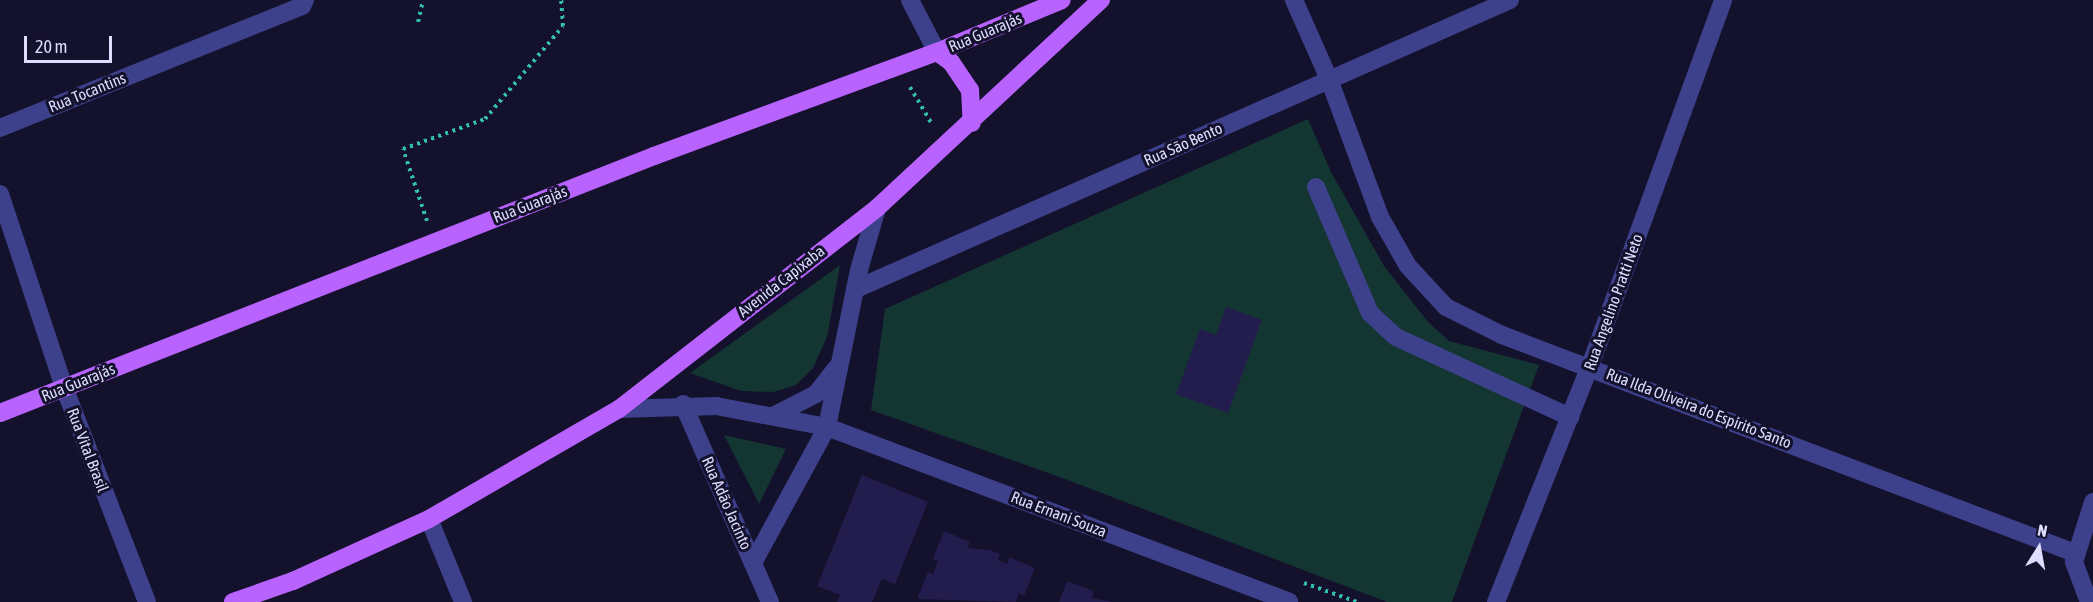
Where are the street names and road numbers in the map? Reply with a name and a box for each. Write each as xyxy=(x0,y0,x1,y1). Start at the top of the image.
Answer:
street label: Rua Guarajás xyxy=(946,8,1024,56)
street label: Rua Tocantins xyxy=(46,68,128,116)
street label: Rua São Bento xyxy=(1141,118,1225,170)
street label: Rua Guarajás xyxy=(490,181,570,227)
street label: Rua Angelino Pratti Neto xyxy=(1579,231,1647,373)
street label: Avenida Capixaba xyxy=(734,241,828,321)
street label: Rua Guarajás xyxy=(38,359,118,405)
street label: Rua Ilda Oliveira do Espírito Santo xyxy=(1604,364,1794,452)
street label: Rua Vital Brasil xyxy=(63,405,113,495)
street label: Rua Adão Jacinto xyxy=(698,453,756,553)
street label: Rua Ernani Souza xyxy=(1008,487,1110,541)

